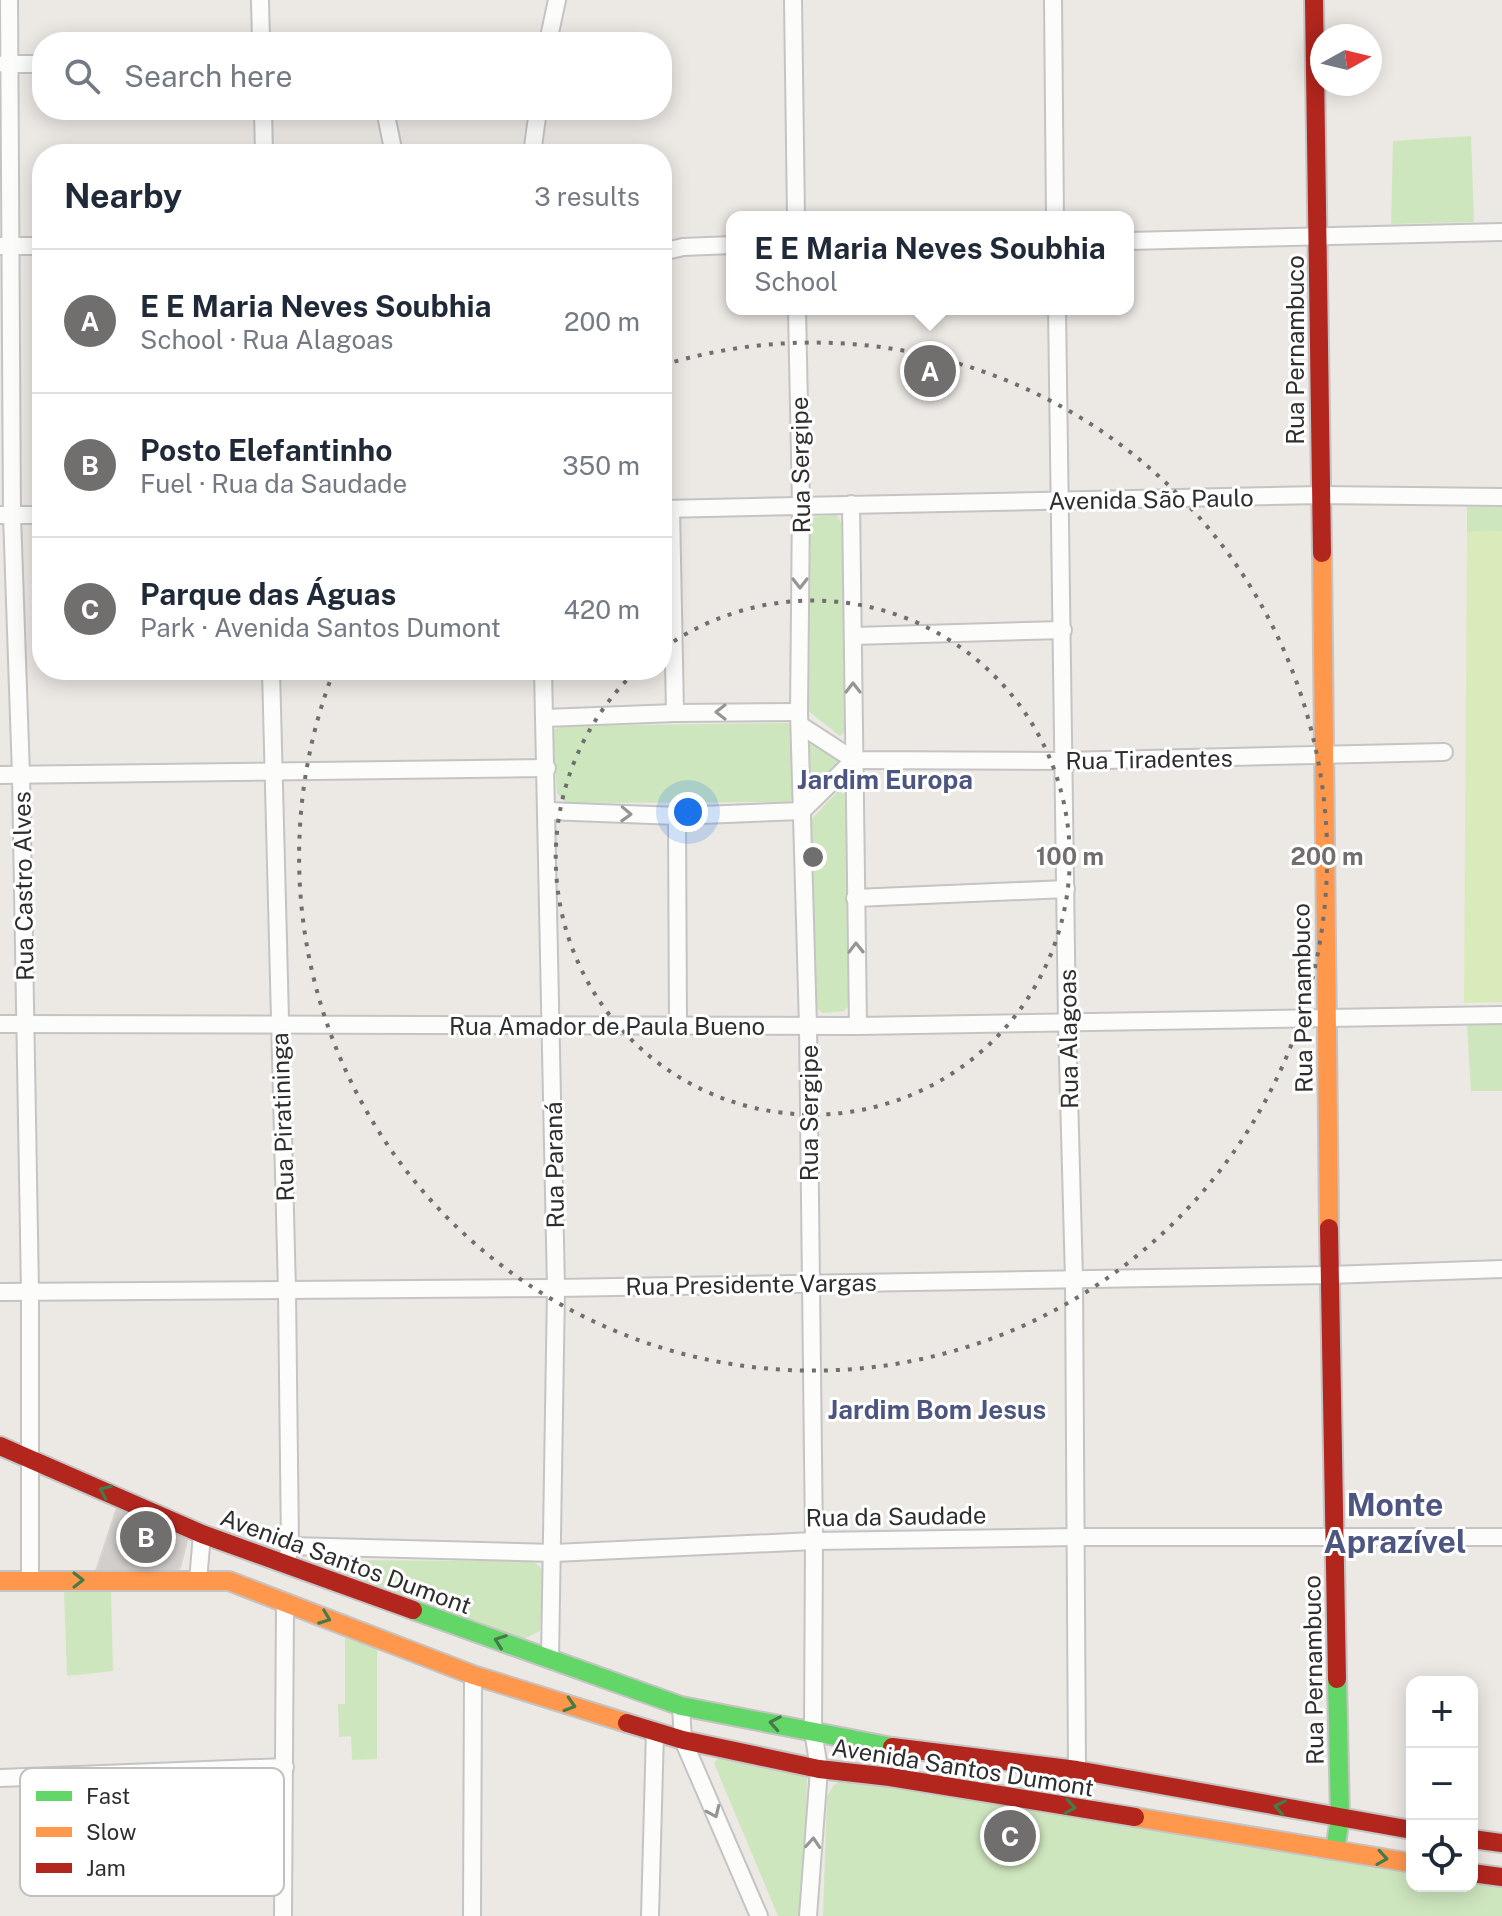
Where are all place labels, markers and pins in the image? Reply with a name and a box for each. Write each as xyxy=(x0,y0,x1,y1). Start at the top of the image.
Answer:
pin: A xyxy=(904,341,956,401)
centre of rings xyxy=(799,843,827,871)
pin: B xyxy=(120,1507,172,1567)
pin: C xyxy=(984,1806,1036,1866)

